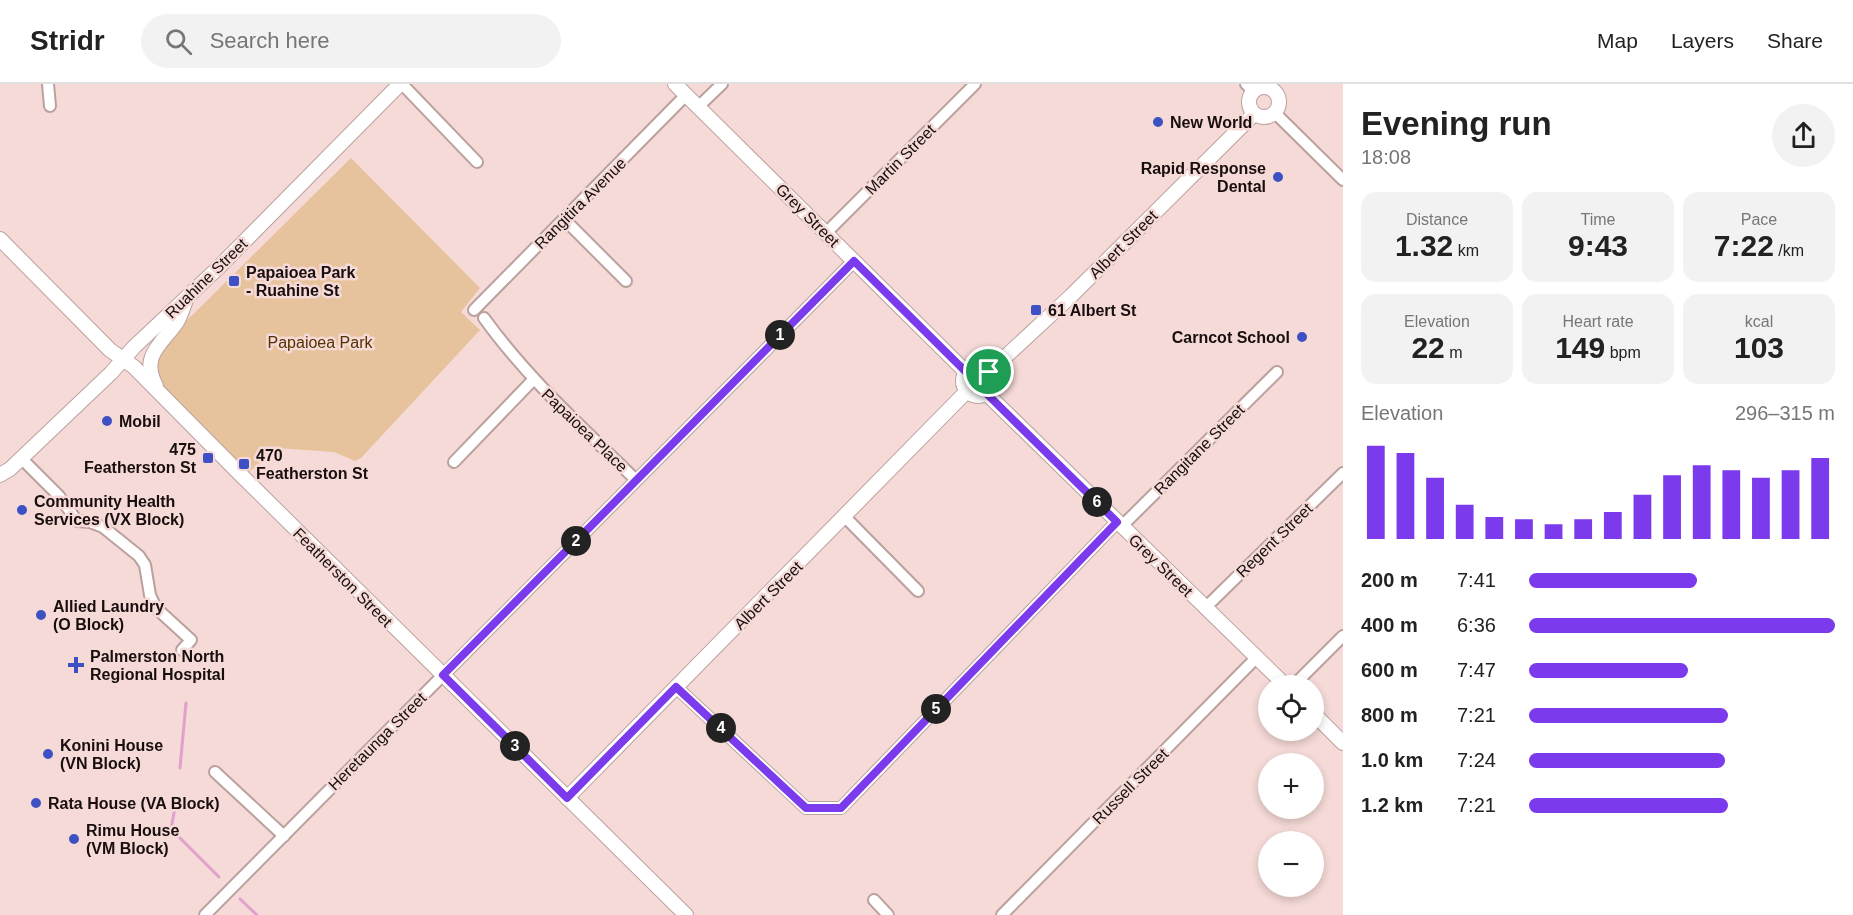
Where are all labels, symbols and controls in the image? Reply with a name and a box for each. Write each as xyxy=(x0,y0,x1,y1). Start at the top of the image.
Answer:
search box xyxy=(141,14,561,68)
text: Stridr xyxy=(30,25,105,56)
icon: search xyxy=(162,25,195,58)
text: Search here xyxy=(210,28,330,53)
text: Map xyxy=(1597,29,1638,52)
text: Layers xyxy=(1671,29,1734,52)
text: Share xyxy=(1767,29,1823,52)
button: share xyxy=(1772,104,1835,167)
text: Evening run xyxy=(1361,105,1552,142)
place label: New World xyxy=(1170,114,1252,131)
marker: New World xyxy=(1151,115,1165,129)
street label: Martin Street xyxy=(862,121,939,198)
text: 18:08 xyxy=(1361,146,1411,168)
street label: Rangitira Avenue xyxy=(531,154,629,252)
place label: Rapid Response Dental xyxy=(1141,160,1266,195)
marker: Rapid Response Dental xyxy=(1271,170,1285,184)
street label: Grey Street xyxy=(773,180,843,251)
street label: Albert Street xyxy=(1086,207,1161,282)
text: Distance xyxy=(1406,211,1468,228)
text: Time xyxy=(1581,211,1615,228)
text: Pace xyxy=(1741,211,1777,228)
text: 1.32 xyxy=(1395,229,1453,262)
text: 9:43 xyxy=(1568,229,1628,262)
text: 7:22 xyxy=(1714,229,1774,262)
street label: Ruahine Street xyxy=(162,235,251,322)
text: km xyxy=(1453,242,1479,259)
text: /km xyxy=(1774,242,1804,259)
place label: Papaioea Park - Ruahine St xyxy=(246,264,356,299)
marker: Papaioea Park - Ruahine St xyxy=(227,274,241,288)
place label: 61 Albert St xyxy=(1048,302,1137,319)
marker: 61 Albert St xyxy=(1029,303,1043,317)
text: Elevation xyxy=(1404,313,1470,330)
text: Heart rate xyxy=(1562,313,1634,330)
text: kcal xyxy=(1745,313,1773,330)
pin: 1 xyxy=(765,320,795,350)
text: 1 xyxy=(776,326,784,343)
place label: Carncot School xyxy=(1172,329,1290,346)
marker: Carncot School xyxy=(1295,330,1309,344)
text: 22 xyxy=(1411,331,1445,364)
text: 149 xyxy=(1555,331,1605,364)
text: 103 xyxy=(1734,331,1784,364)
park label: Papaioea Park xyxy=(268,334,373,351)
text: m xyxy=(1445,344,1463,361)
text: bpm xyxy=(1605,344,1641,361)
pin xyxy=(963,346,1014,397)
icon: arrive xyxy=(972,355,1005,388)
street label: Papaioea Place xyxy=(538,385,631,475)
street label: Rangitane Street xyxy=(1151,400,1248,498)
text: Elevation xyxy=(1361,402,1443,424)
text: 296–315 m xyxy=(1735,402,1835,424)
place label: Mobil xyxy=(119,413,161,430)
marker: Mobil xyxy=(100,414,114,428)
place label: 475 Featherston St xyxy=(84,441,197,476)
place label: 470 Featherston St xyxy=(256,447,369,482)
marker: 475 Featherston St xyxy=(201,451,215,465)
marker: 470 Featherston St xyxy=(237,457,251,471)
pin: 6 xyxy=(1082,487,1112,517)
place label: Community Health Services (VX Block) xyxy=(34,493,184,528)
text: 6 xyxy=(1093,493,1101,510)
street label: Regent Street xyxy=(1233,500,1316,581)
marker: Community Health Services (VX Block) xyxy=(15,503,29,517)
street label: Featherston Street xyxy=(290,524,396,631)
pin: 2 xyxy=(561,526,591,556)
street label: Grey Street xyxy=(1125,531,1196,600)
text: 2 xyxy=(572,532,580,549)
street label: Albert Street xyxy=(731,558,806,633)
text: 200 m xyxy=(1361,569,1418,591)
text: 7:41 xyxy=(1457,569,1496,591)
place label: Allied Laundry (O Block) xyxy=(53,598,164,633)
marker: Allied Laundry (O Block) xyxy=(34,608,48,622)
text: 400 m xyxy=(1361,614,1418,636)
text: 6:36 xyxy=(1457,614,1496,636)
place label: Palmerston North Regional Hospital xyxy=(90,648,225,683)
marker: Palmerston North Regional Hospital xyxy=(67,656,85,674)
text: 600 m xyxy=(1361,659,1418,681)
text: 7:47 xyxy=(1457,659,1496,681)
map controls xyxy=(1258,675,1324,897)
button: locate xyxy=(1258,675,1324,741)
street label: Heretaunga Street xyxy=(325,689,430,794)
pin: 5 xyxy=(921,694,951,724)
text: 5 xyxy=(932,700,940,717)
text: 800 m xyxy=(1361,704,1418,726)
text: 7:21 xyxy=(1457,704,1496,726)
pin: 4 xyxy=(706,713,736,743)
text: 4 xyxy=(717,719,725,736)
pin: 3 xyxy=(500,731,530,761)
place label: Konini House (VN Block) xyxy=(60,737,163,772)
text: 3 xyxy=(511,737,519,754)
street label: Russell Street xyxy=(1089,745,1172,828)
marker: Konini House (VN Block) xyxy=(41,747,55,761)
text: 1.0 km xyxy=(1361,749,1423,771)
text: 7:24 xyxy=(1457,749,1496,771)
button: + xyxy=(1258,753,1324,819)
text: 1.2 km xyxy=(1361,794,1423,816)
text: 7:21 xyxy=(1457,794,1496,816)
place label: Rata House (VA Block) xyxy=(48,795,220,812)
marker: Rata House (VA Block) xyxy=(29,796,43,810)
place label: Rimu House (VM Block) xyxy=(86,822,179,857)
button: − xyxy=(1258,831,1324,897)
marker: Rimu House (VM Block) xyxy=(67,832,81,846)

